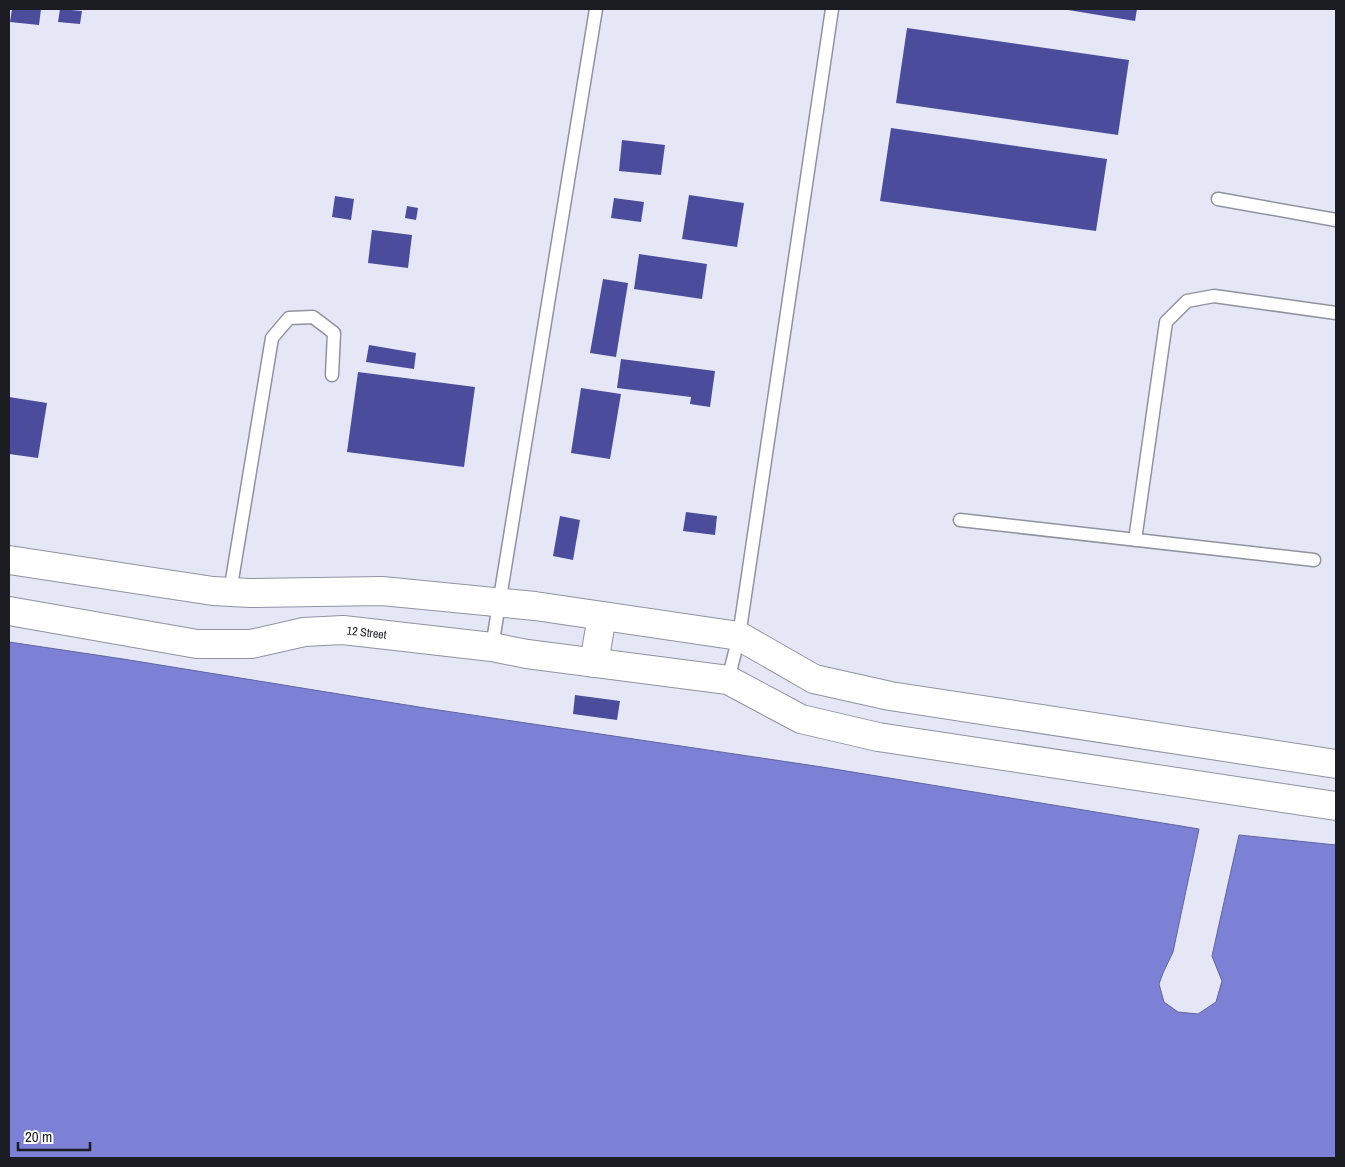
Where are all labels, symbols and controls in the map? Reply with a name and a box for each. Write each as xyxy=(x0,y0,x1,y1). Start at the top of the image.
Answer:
street label: 12 Street xyxy=(346,622,388,643)
scale bar xyxy=(18,1120,90,1152)
text: 20 m xyxy=(25,1126,52,1147)

